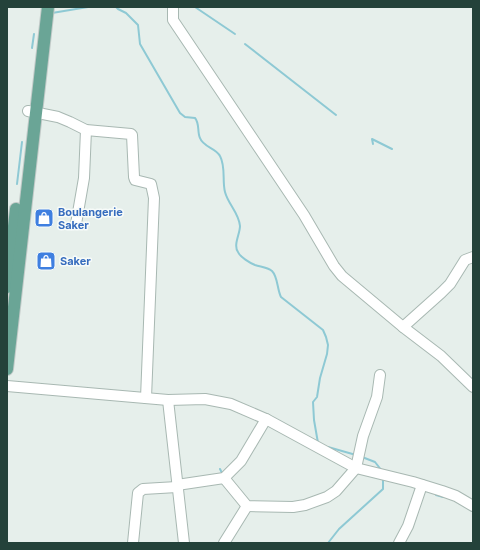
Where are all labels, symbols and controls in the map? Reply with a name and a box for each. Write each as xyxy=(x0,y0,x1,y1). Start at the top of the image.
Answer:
place label: Boulangerie Saker xyxy=(58,205,123,232)
shop icon: Boulangerie Saker xyxy=(33,207,55,229)
shop icon: Saker xyxy=(35,250,57,272)
place label: Saker xyxy=(60,254,91,268)

